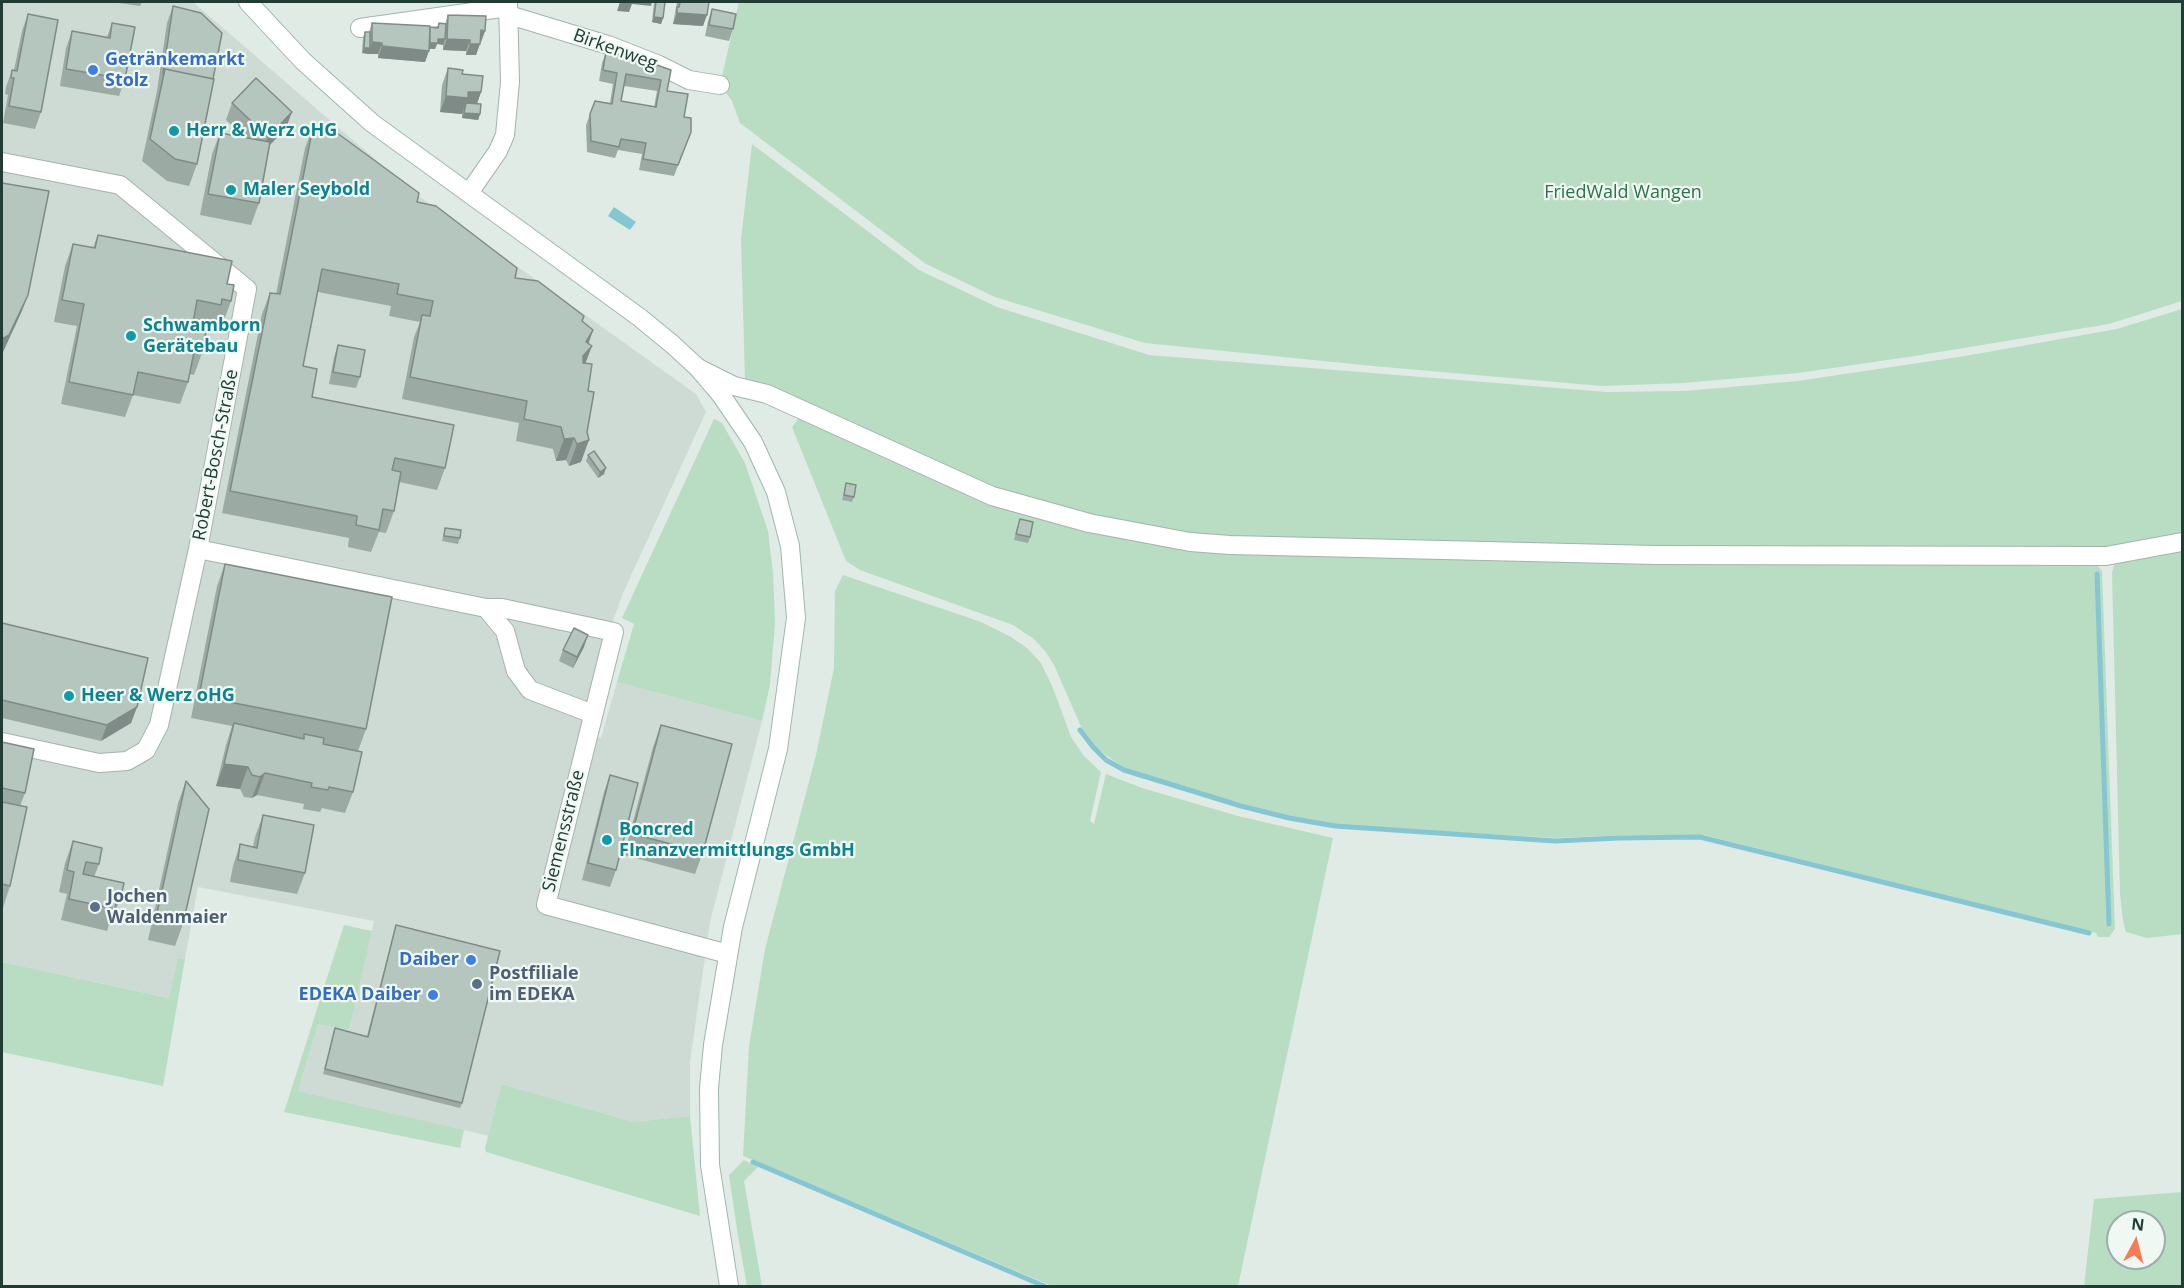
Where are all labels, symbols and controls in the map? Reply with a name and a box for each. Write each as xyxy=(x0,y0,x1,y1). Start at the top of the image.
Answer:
street label: Birkenweg xyxy=(570,25,660,75)
place label: Getränkemarkt Stolz xyxy=(105,49,245,92)
marker: Getränkemarkt Stolz xyxy=(86,63,100,77)
place label: Herr & Werz oHG xyxy=(186,120,337,142)
marker: Herr & Werz oHG xyxy=(167,124,181,138)
place label: Maler Seybold xyxy=(243,179,370,201)
park label: FriedWald Wangen xyxy=(1544,182,1702,204)
marker: Maler Seybold xyxy=(224,183,238,197)
place label: Schwamborn Gerätebau xyxy=(143,315,260,358)
marker: Schwamborn Gerätebau xyxy=(124,329,138,343)
street label: Robert-Bosch-Straße xyxy=(189,368,243,542)
place label: Heer & Werz oHG xyxy=(81,685,235,707)
marker: Heer & Werz oHG xyxy=(62,689,76,703)
street label: Siemensstraße xyxy=(538,768,590,894)
place label: Boncred FInanzvermittlungs GmbH xyxy=(619,819,855,862)
marker: Boncred FInanzvermittlungs GmbH xyxy=(600,833,614,847)
place label: Jochen Waldenmaier xyxy=(107,886,227,928)
marker: Jochen Waldenmaier xyxy=(88,900,102,914)
place label: Daiber xyxy=(399,949,459,971)
marker: Daiber xyxy=(464,953,478,967)
place label: Postfiliale im EDEKA xyxy=(489,963,579,1006)
marker: Postfiliale im EDEKA xyxy=(470,977,484,991)
place label: EDEKA Daiber xyxy=(299,984,421,1006)
marker: EDEKA Daiber xyxy=(426,988,440,1002)
north arrow xyxy=(2106,1210,2166,1270)
text: N xyxy=(2130,1212,2146,1236)

